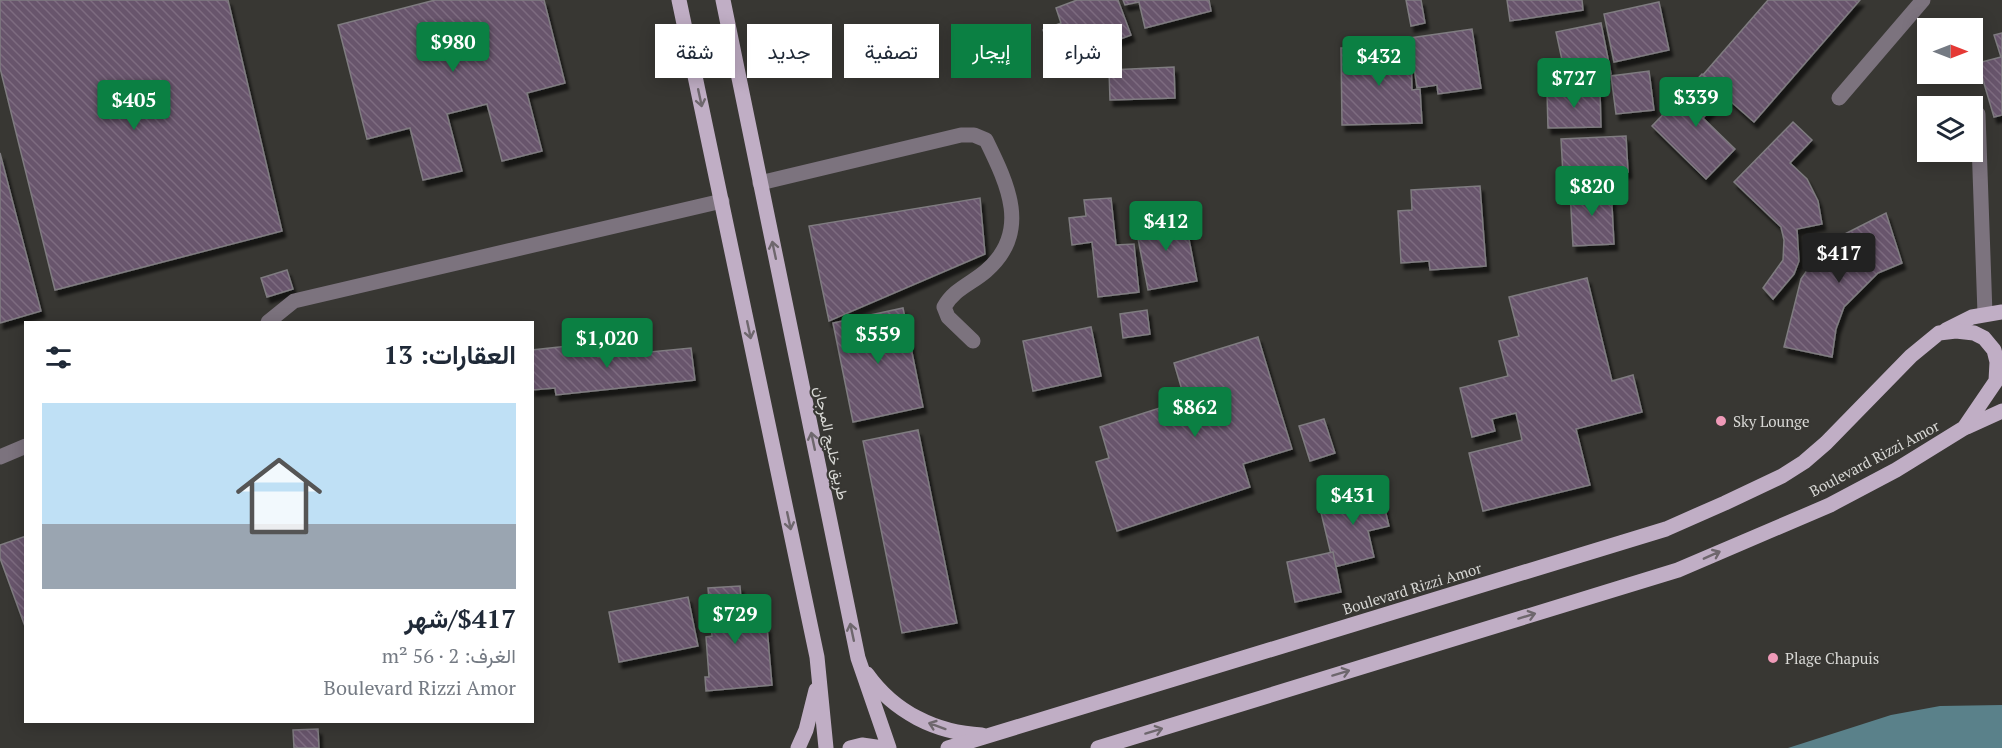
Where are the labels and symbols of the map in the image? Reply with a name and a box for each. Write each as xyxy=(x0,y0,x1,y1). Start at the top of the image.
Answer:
north arrow xyxy=(1917,18,1983,84)
pin: $980 xyxy=(417,22,489,73)
pin: $432 xyxy=(1343,36,1415,87)
pin: $727 xyxy=(1538,58,1610,109)
pin: $339 xyxy=(1660,77,1732,128)
pin: $405 xyxy=(98,80,170,131)
one-way arrow xyxy=(695,88,706,108)
pin: $820 xyxy=(1556,166,1628,217)
pin: $412 xyxy=(1130,201,1202,252)
pin: $417 xyxy=(1803,233,1875,284)
one-way arrow xyxy=(768,241,779,261)
pin: $559 xyxy=(842,314,914,365)
pin: $1,020 xyxy=(558,318,656,369)
one-way arrow xyxy=(744,320,755,339)
street label: طريق خليج المرجان xyxy=(808,384,854,502)
pin: $862 xyxy=(1159,387,1231,438)
place label: Sky Lounge xyxy=(1733,411,1810,431)
marker: Sky Lounge xyxy=(1714,414,1728,428)
street label: Boulevard Rizzi Amor xyxy=(1806,415,1943,501)
one-way arrow xyxy=(807,432,818,452)
pin: $431 xyxy=(1317,475,1389,526)
one-way arrow xyxy=(784,511,795,530)
one-way arrow xyxy=(1702,549,1721,560)
street label: Boulevard Rizzi Amor xyxy=(1340,557,1484,619)
pin: $729 xyxy=(699,594,771,645)
one-way arrow xyxy=(1517,610,1536,621)
one-way arrow xyxy=(846,623,858,642)
place label: Plage Chapuis xyxy=(1785,648,1879,668)
marker: Plage Chapuis xyxy=(1766,651,1780,665)
one-way arrow xyxy=(1331,667,1350,678)
one-way arrow xyxy=(928,720,947,731)
one-way arrow xyxy=(1144,725,1163,736)

